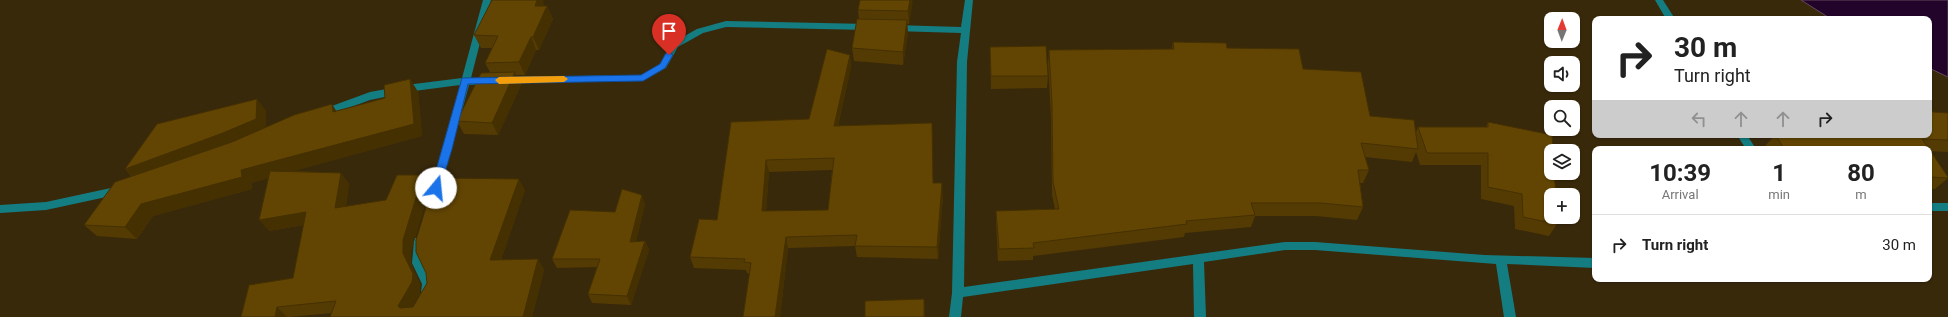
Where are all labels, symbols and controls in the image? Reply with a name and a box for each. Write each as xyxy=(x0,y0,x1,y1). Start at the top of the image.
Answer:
north arrow xyxy=(1544,12,1580,48)
map controls xyxy=(1544,12,1580,224)
pin xyxy=(652,14,686,55)
icon: arrive xyxy=(658,20,680,42)
text: 30 m xyxy=(1674,31,1737,64)
icon: right xyxy=(1608,32,1660,84)
button: sound xyxy=(1544,56,1580,92)
text: Turn right xyxy=(1674,65,1751,86)
button: search xyxy=(1544,100,1580,136)
icon: left xyxy=(1688,108,1710,130)
icon: ahead xyxy=(1730,108,1752,130)
icon: ahead xyxy=(1772,108,1794,130)
icon: right xyxy=(1814,108,1836,130)
button: layers xyxy=(1544,144,1580,180)
text: 10:39 xyxy=(1649,159,1711,187)
text: 1 xyxy=(1772,159,1786,187)
text: 80 xyxy=(1847,159,1875,187)
position arrow xyxy=(415,167,457,209)
text: Arrival xyxy=(1662,187,1699,202)
text: min xyxy=(1768,187,1790,202)
text: m xyxy=(1855,187,1867,202)
button: + xyxy=(1544,188,1580,224)
icon: right xyxy=(1608,234,1630,256)
text: Turn right xyxy=(1642,236,1708,254)
text: 30 m xyxy=(1882,236,1916,254)

